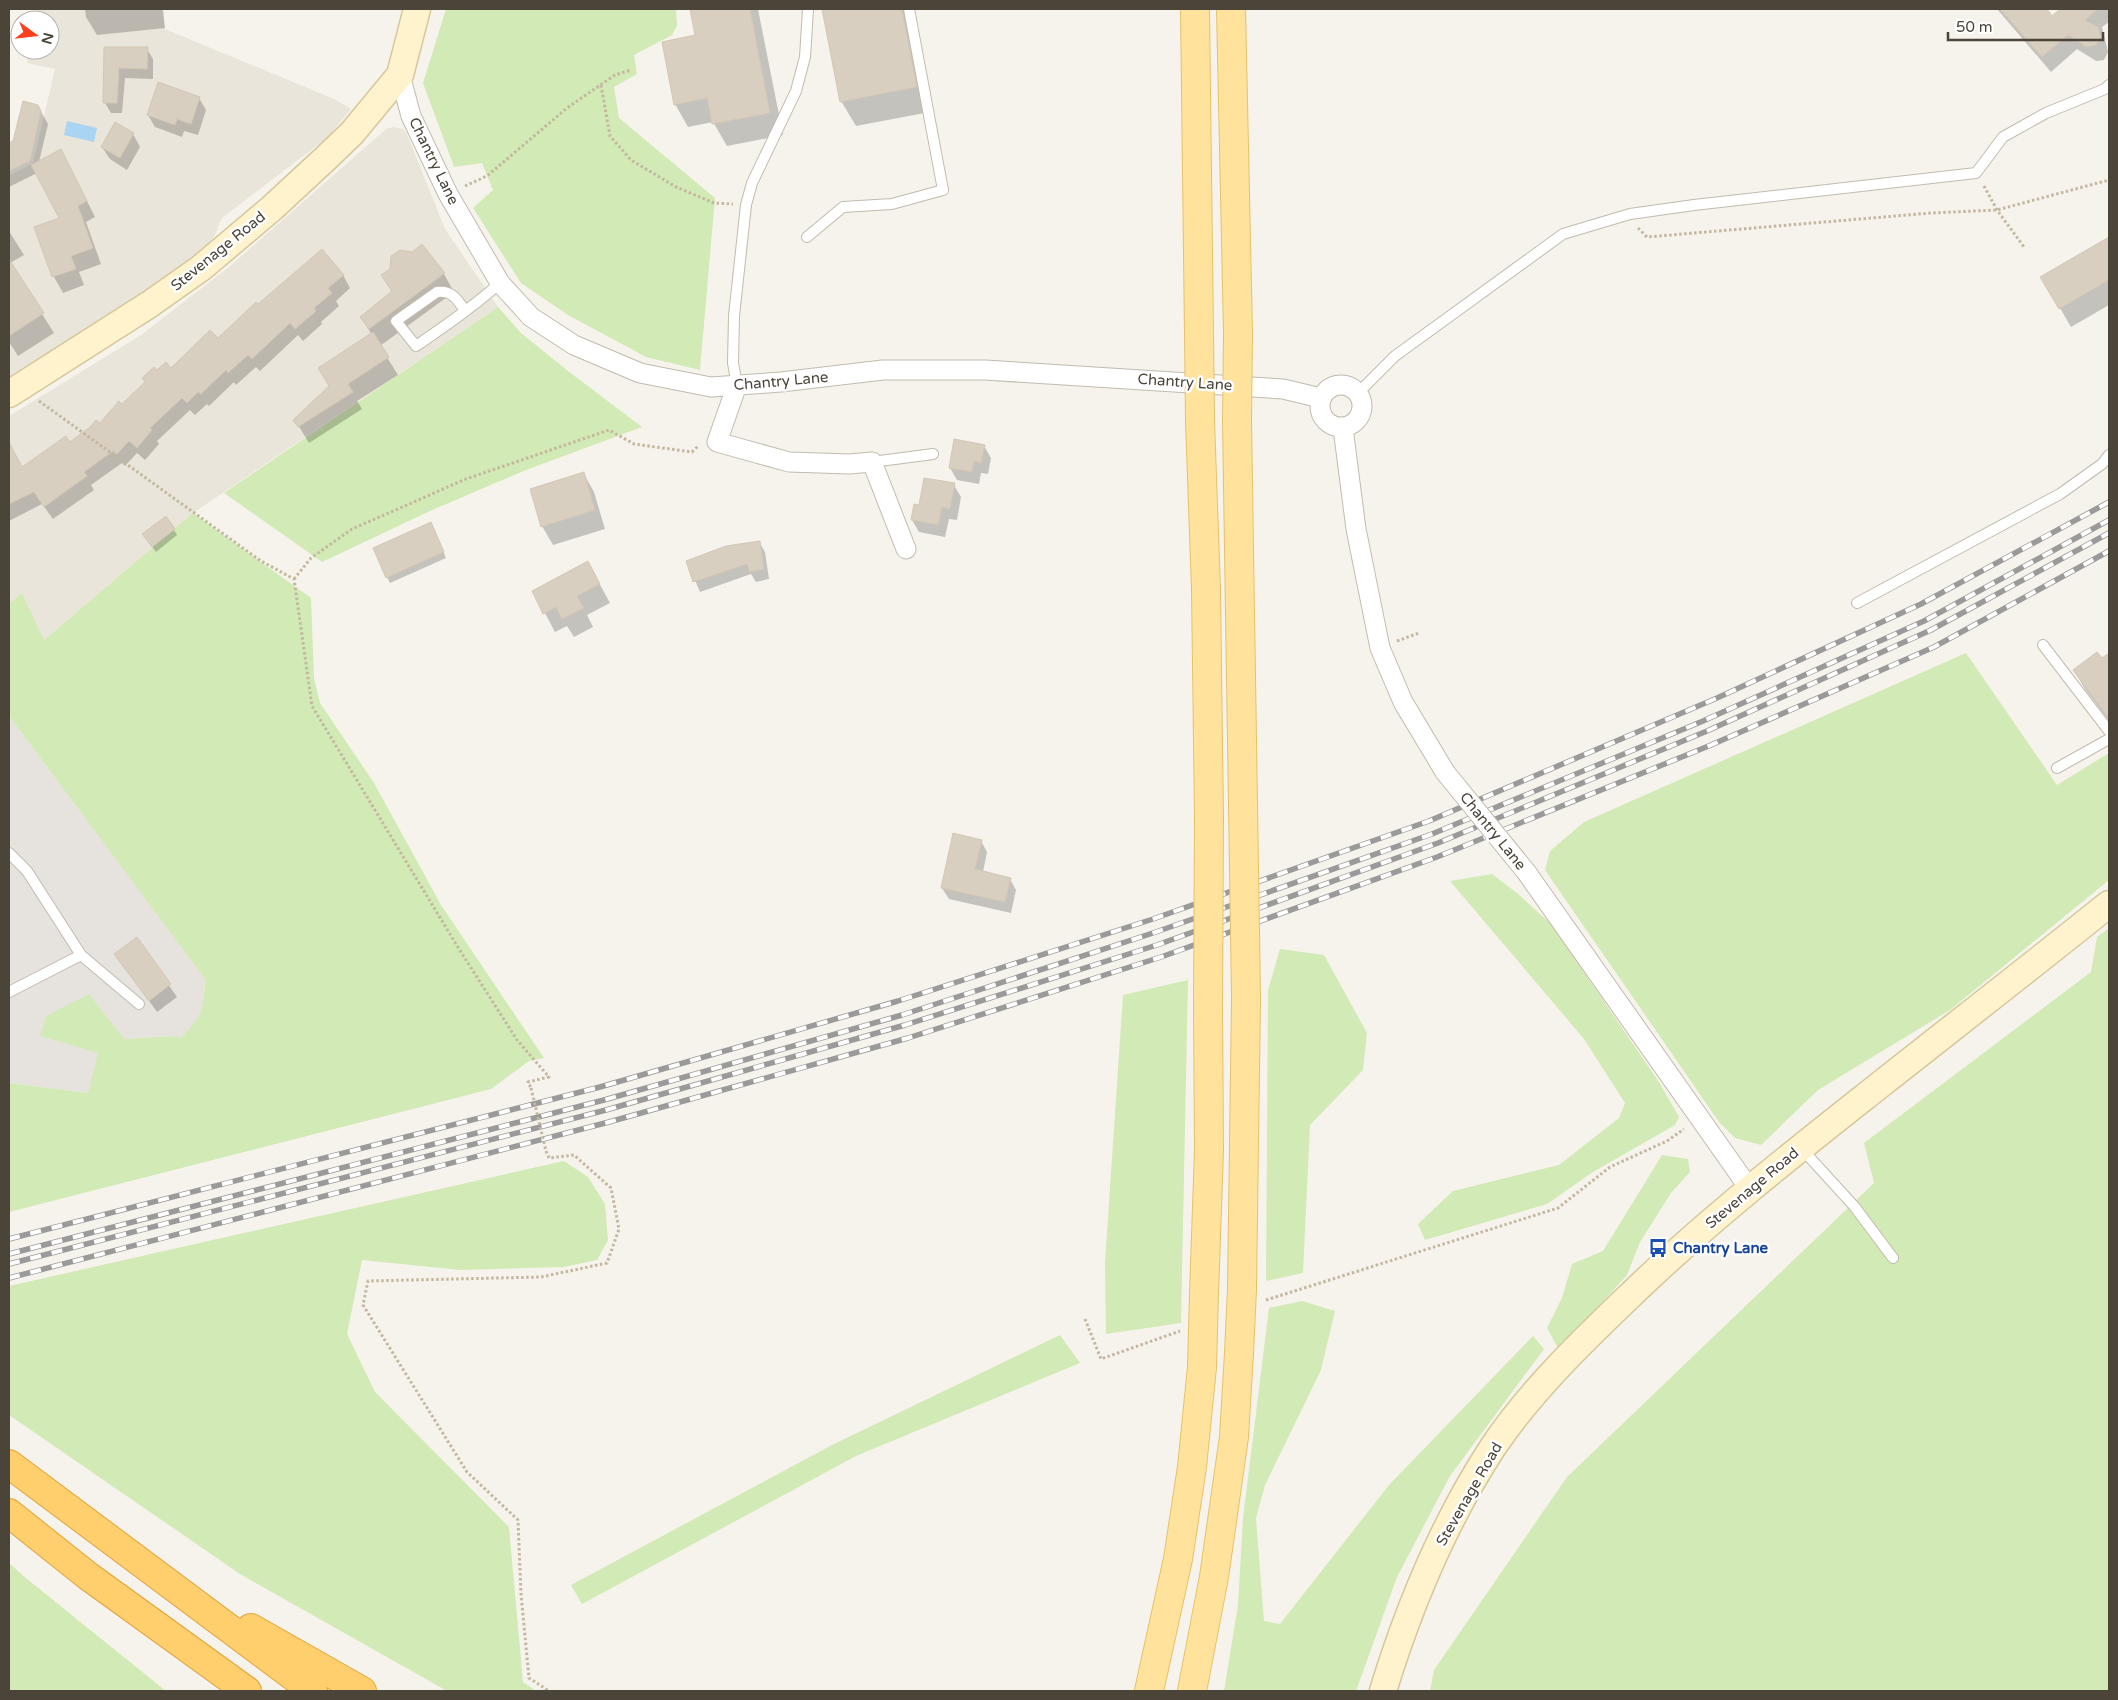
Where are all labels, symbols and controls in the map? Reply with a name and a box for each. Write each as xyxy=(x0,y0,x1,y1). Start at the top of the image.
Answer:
north arrow xyxy=(10,10,60,60)
scale bar xyxy=(1948,10,2103,42)
text: 50 m xyxy=(1956,18,1993,36)
text: N xyxy=(37,31,57,46)
street label: Chantry Lane xyxy=(405,114,463,208)
street label: Stevenage Road xyxy=(167,207,269,295)
street label: Chantry Lane xyxy=(733,368,829,394)
street label: Chantry Lane xyxy=(1137,370,1233,394)
street label: Chantry Lane xyxy=(1456,788,1530,874)
street label: Stevenage Road xyxy=(1702,1144,1802,1232)
bus stop icon: Chantry Lane xyxy=(1647,1237,1669,1259)
place label: Chantry Lane xyxy=(1673,1239,1769,1258)
street label: Stevenage Road xyxy=(1432,1439,1506,1549)

